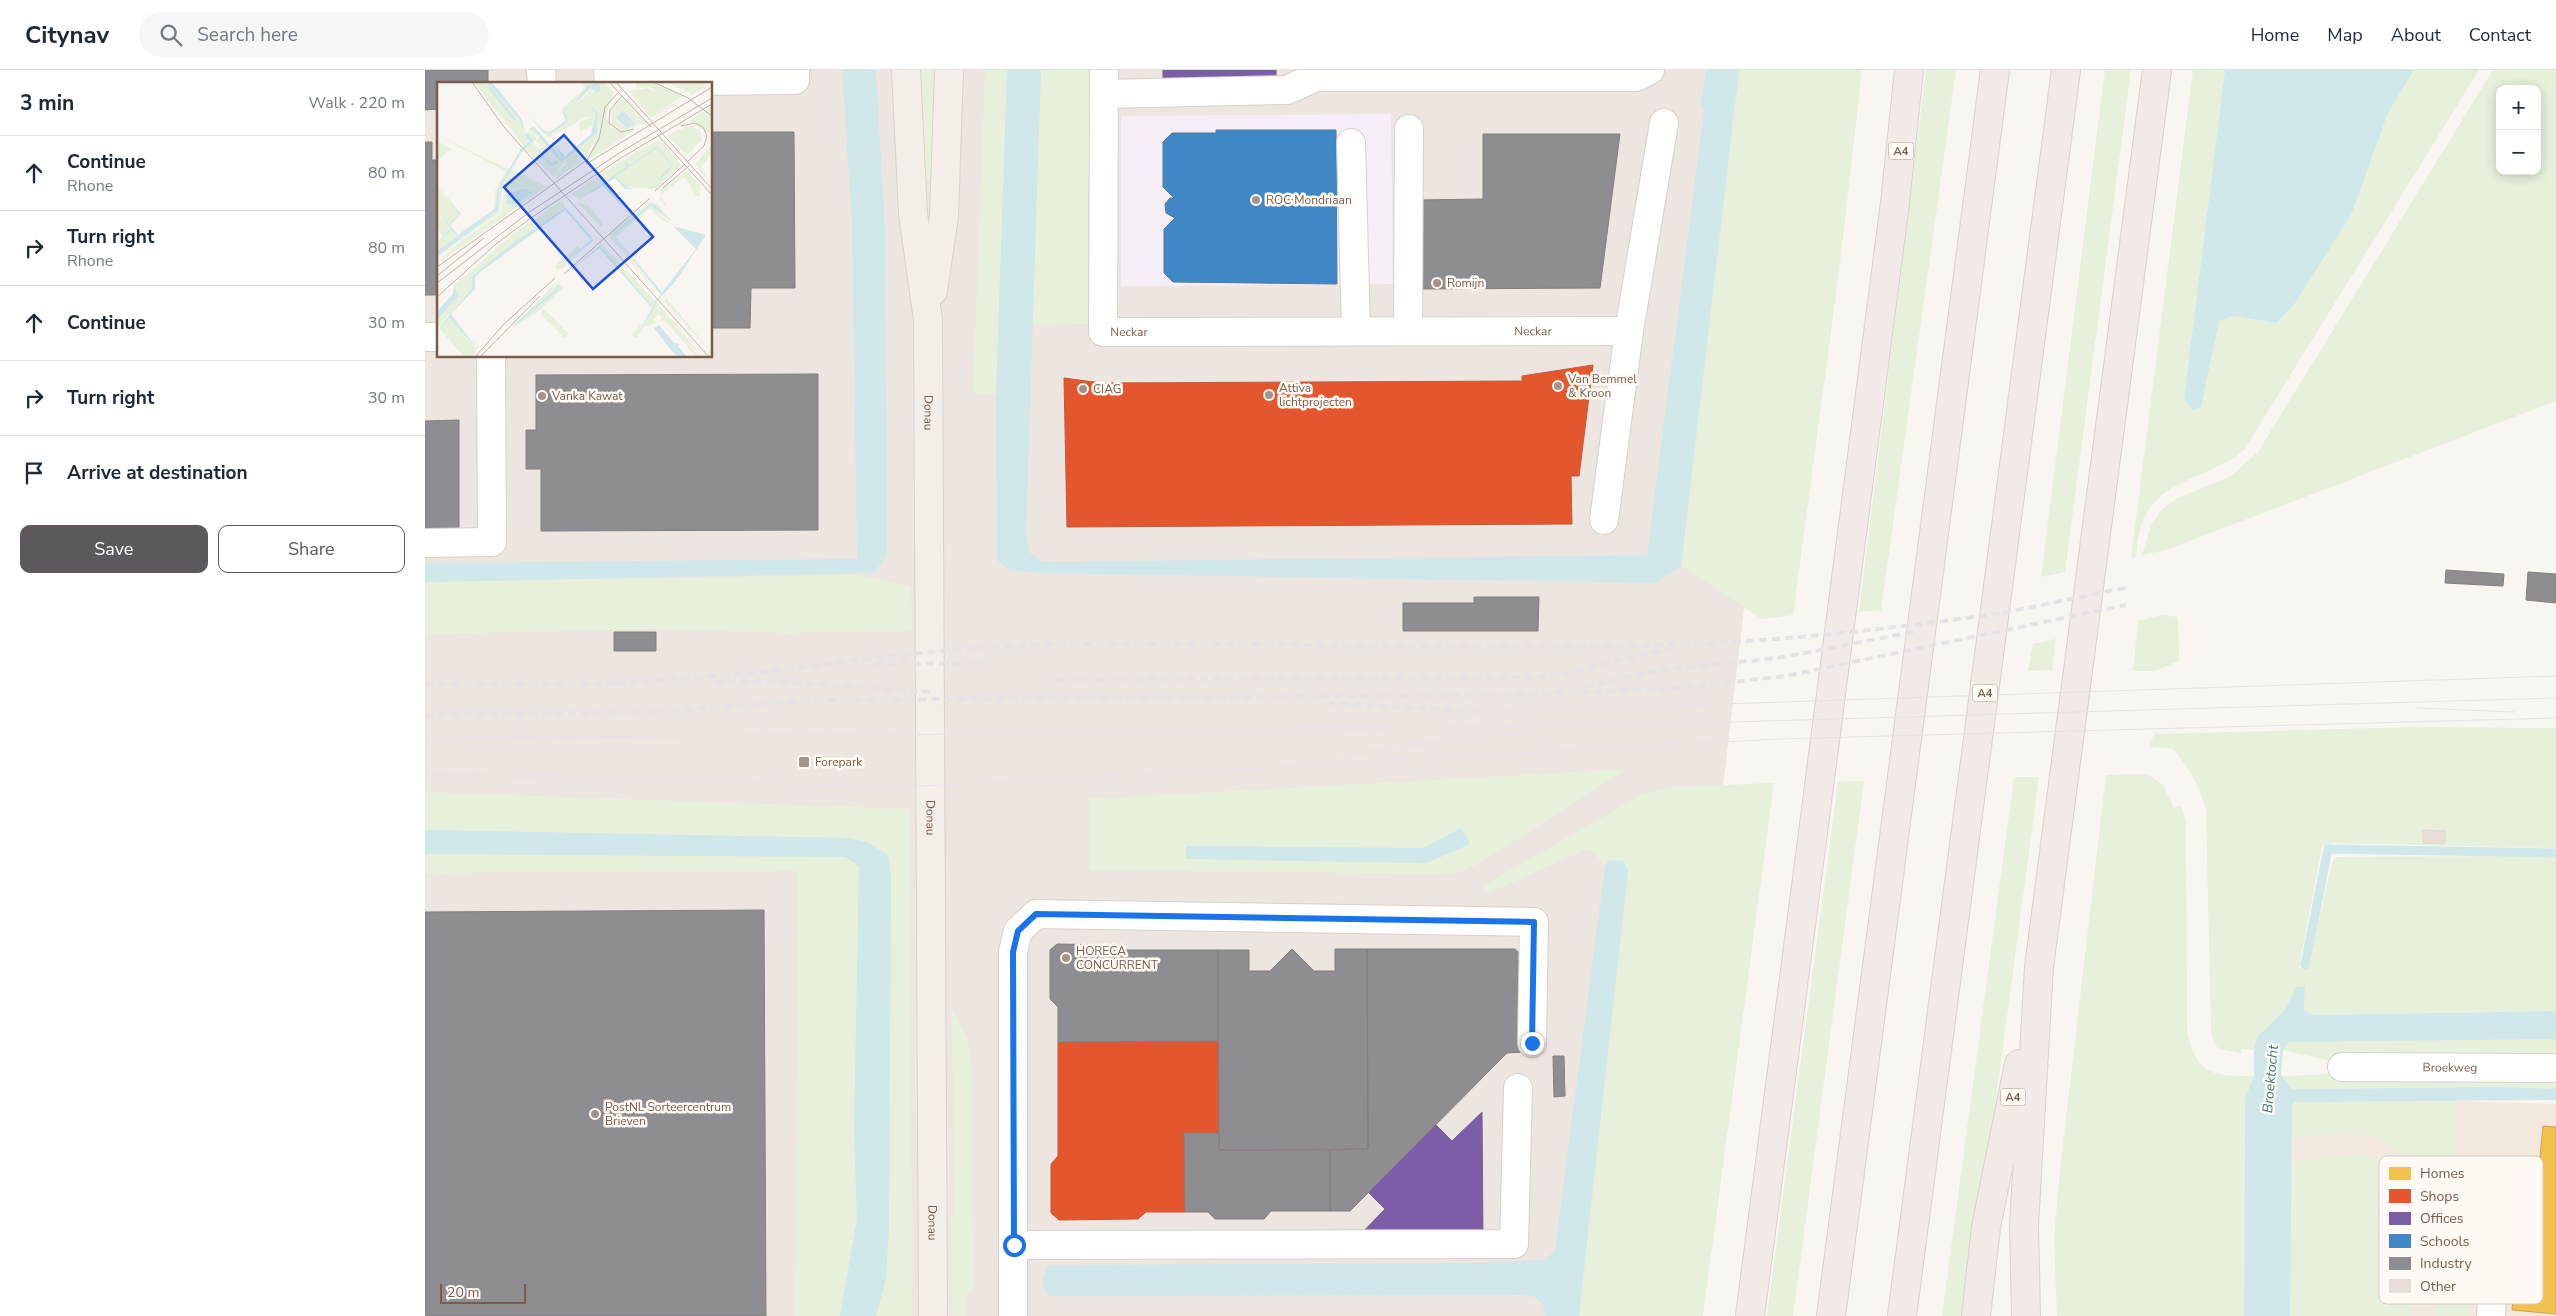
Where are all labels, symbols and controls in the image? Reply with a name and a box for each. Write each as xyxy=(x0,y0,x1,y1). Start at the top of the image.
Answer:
search box xyxy=(139,12,489,57)
text: Citynav xyxy=(25,19,109,51)
icon: search xyxy=(157,21,185,49)
text: Search here xyxy=(197,22,298,48)
text: Home xyxy=(2251,23,2299,47)
text: Map xyxy=(2327,23,2363,47)
text: About xyxy=(2391,23,2441,47)
text: Contact xyxy=(2469,23,2531,47)
inset map xyxy=(437,82,713,358)
map controls xyxy=(2496,85,2541,175)
button: + xyxy=(2496,85,2541,130)
text: 3 min xyxy=(20,89,74,117)
text: Walk · 220 m xyxy=(309,92,405,114)
button: − xyxy=(2496,130,2541,175)
road number: A4 xyxy=(1889,142,1913,160)
text: Continue xyxy=(67,149,146,175)
icon: ahead xyxy=(20,159,48,187)
text: 80 m xyxy=(368,162,405,184)
text: Rhone xyxy=(67,175,113,197)
place label: ROC Mondriaan xyxy=(1266,192,1352,208)
marker: ROC Mondriaan xyxy=(1250,194,1262,206)
text: Turn right xyxy=(67,224,154,250)
icon: right xyxy=(20,234,48,262)
text: 80 m xyxy=(368,237,405,259)
text: Rhone xyxy=(67,250,113,272)
place label: Romijn xyxy=(1447,275,1484,291)
marker: Romijn xyxy=(1431,277,1443,289)
icon: ahead xyxy=(20,309,48,337)
text: Continue xyxy=(67,310,146,336)
text: 30 m xyxy=(368,312,405,334)
street label: Neckar xyxy=(1514,323,1552,339)
street label: Neckar xyxy=(1110,324,1148,340)
place label: Van Bemmel & Kroon xyxy=(1567,371,1637,401)
place label: Attiva lichtprojecten xyxy=(1279,380,1352,410)
marker: Van Bemmel & Kroon xyxy=(1552,380,1564,392)
place label: CIAG xyxy=(1093,381,1121,397)
marker: CIAG xyxy=(1077,383,1089,395)
icon: right xyxy=(20,384,48,412)
text: Turn right xyxy=(67,385,154,411)
text: 30 m xyxy=(368,387,405,409)
place label: Vanka Kawat xyxy=(551,388,623,404)
marker: Attiva lichtprojecten xyxy=(1263,389,1275,401)
marker: Vanka Kawat xyxy=(536,390,548,402)
street label: Donau xyxy=(920,395,937,431)
icon: arrive xyxy=(20,459,48,487)
text: Arrive at destination xyxy=(67,460,248,486)
button: Save xyxy=(20,525,208,573)
button: Share xyxy=(218,525,405,573)
road number: A4 xyxy=(1973,684,1997,702)
place label: Forepark xyxy=(815,754,863,770)
marker: Forepark xyxy=(797,755,811,769)
street label: Donau xyxy=(922,800,939,836)
place label: HORECA CONCURRENT xyxy=(1076,943,1159,973)
marker: HORECA CONCURRENT xyxy=(1060,952,1072,964)
route end xyxy=(1521,1032,1544,1055)
water label: Broektocht xyxy=(2258,1043,2283,1114)
street label: Broekweg xyxy=(2423,1059,2477,1076)
road number: A4 xyxy=(2001,1089,2025,1106)
place label: PostNL Sorteercentrum Brieven xyxy=(605,1099,731,1129)
marker: PostNL Sorteercentrum Brieven xyxy=(589,1108,601,1120)
legend xyxy=(2379,1156,2543,1304)
text: Homes xyxy=(2420,1164,2465,1183)
text: Shops xyxy=(2420,1187,2460,1206)
street label: Donau xyxy=(924,1205,941,1241)
text: Offices xyxy=(2420,1209,2464,1228)
text: Schools xyxy=(2420,1232,2470,1251)
route start xyxy=(1003,1234,1026,1257)
text: Industry xyxy=(2420,1254,2473,1273)
text: Other xyxy=(2420,1277,2456,1296)
scale bar xyxy=(440,1281,526,1304)
text: 20 m xyxy=(447,1283,479,1302)

